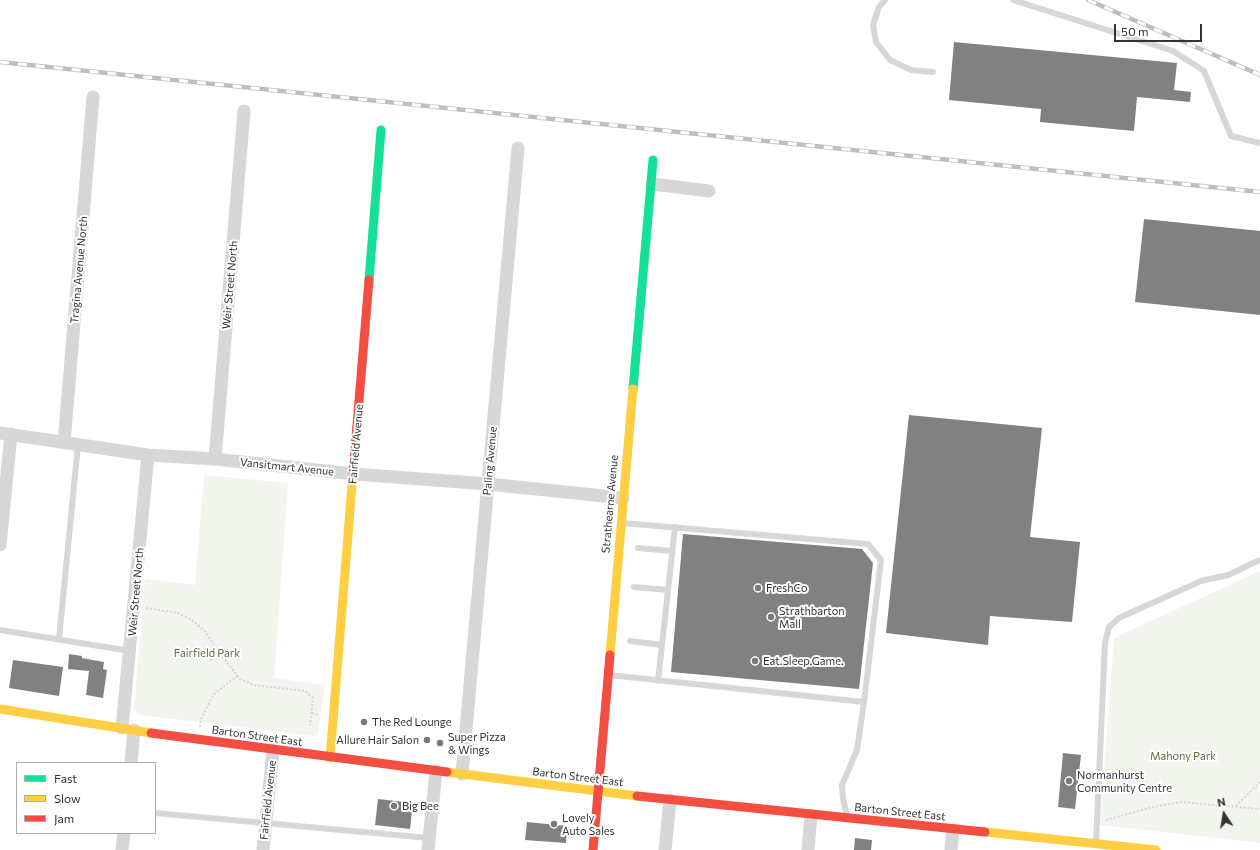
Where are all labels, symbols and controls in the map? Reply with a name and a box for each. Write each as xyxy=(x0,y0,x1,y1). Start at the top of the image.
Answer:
scale bar xyxy=(1116,16,1204,42)
text: 50 m xyxy=(1121,24,1149,38)
street label: Tragina Avenue North xyxy=(68,216,90,324)
street label: Weir Street North xyxy=(220,240,240,330)
street label: Fairfield Avenue xyxy=(346,404,366,484)
street label: Paling Avenue xyxy=(480,426,500,496)
street label: Strathearne Avenue xyxy=(599,454,621,554)
street label: Vansitmart Avenue xyxy=(239,456,335,478)
street label: Weir Street North xyxy=(126,547,146,637)
place label: FreshCo xyxy=(766,581,808,595)
marker: FreshCo xyxy=(753,583,763,593)
place label: Strathbarton Mall xyxy=(779,604,845,630)
marker: Strathbarton Mall xyxy=(766,612,776,622)
park label: Fairfield Park xyxy=(174,646,240,660)
place label: Eat.Sleep.Game. xyxy=(763,654,844,668)
marker: Eat.Sleep.Game. xyxy=(750,656,760,666)
place label: The Red Lounge xyxy=(372,715,452,729)
marker: The Red Lounge xyxy=(359,717,369,727)
street label: Barton Street East xyxy=(211,723,303,749)
place label: Super Pizza & Wings xyxy=(448,730,506,756)
place label: Allure Hair Salon xyxy=(336,733,419,747)
marker: Allure Hair Salon xyxy=(422,735,432,745)
marker: Super Pizza & Wings xyxy=(435,738,445,748)
park label: Mahony Park xyxy=(1150,749,1216,763)
street label: Fairfield Avenue xyxy=(257,760,279,840)
legend xyxy=(16,762,156,834)
street label: Barton Street East xyxy=(532,765,624,789)
place label: Normanhurst Community Centre xyxy=(1077,768,1172,794)
text: Fast xyxy=(54,771,77,785)
marker: Normanhurst Community Centre xyxy=(1064,776,1074,786)
text: Slow xyxy=(54,791,81,805)
north arrow xyxy=(1204,794,1244,834)
text: N xyxy=(1216,795,1227,809)
place label: Big Bee xyxy=(402,799,439,813)
marker: Big Bee xyxy=(389,801,399,811)
street label: Barton Street East xyxy=(854,801,946,823)
text: Jam xyxy=(54,811,74,825)
place label: Lovely Auto Sales xyxy=(562,811,615,837)
marker: Lovely Auto Sales xyxy=(549,819,559,829)

